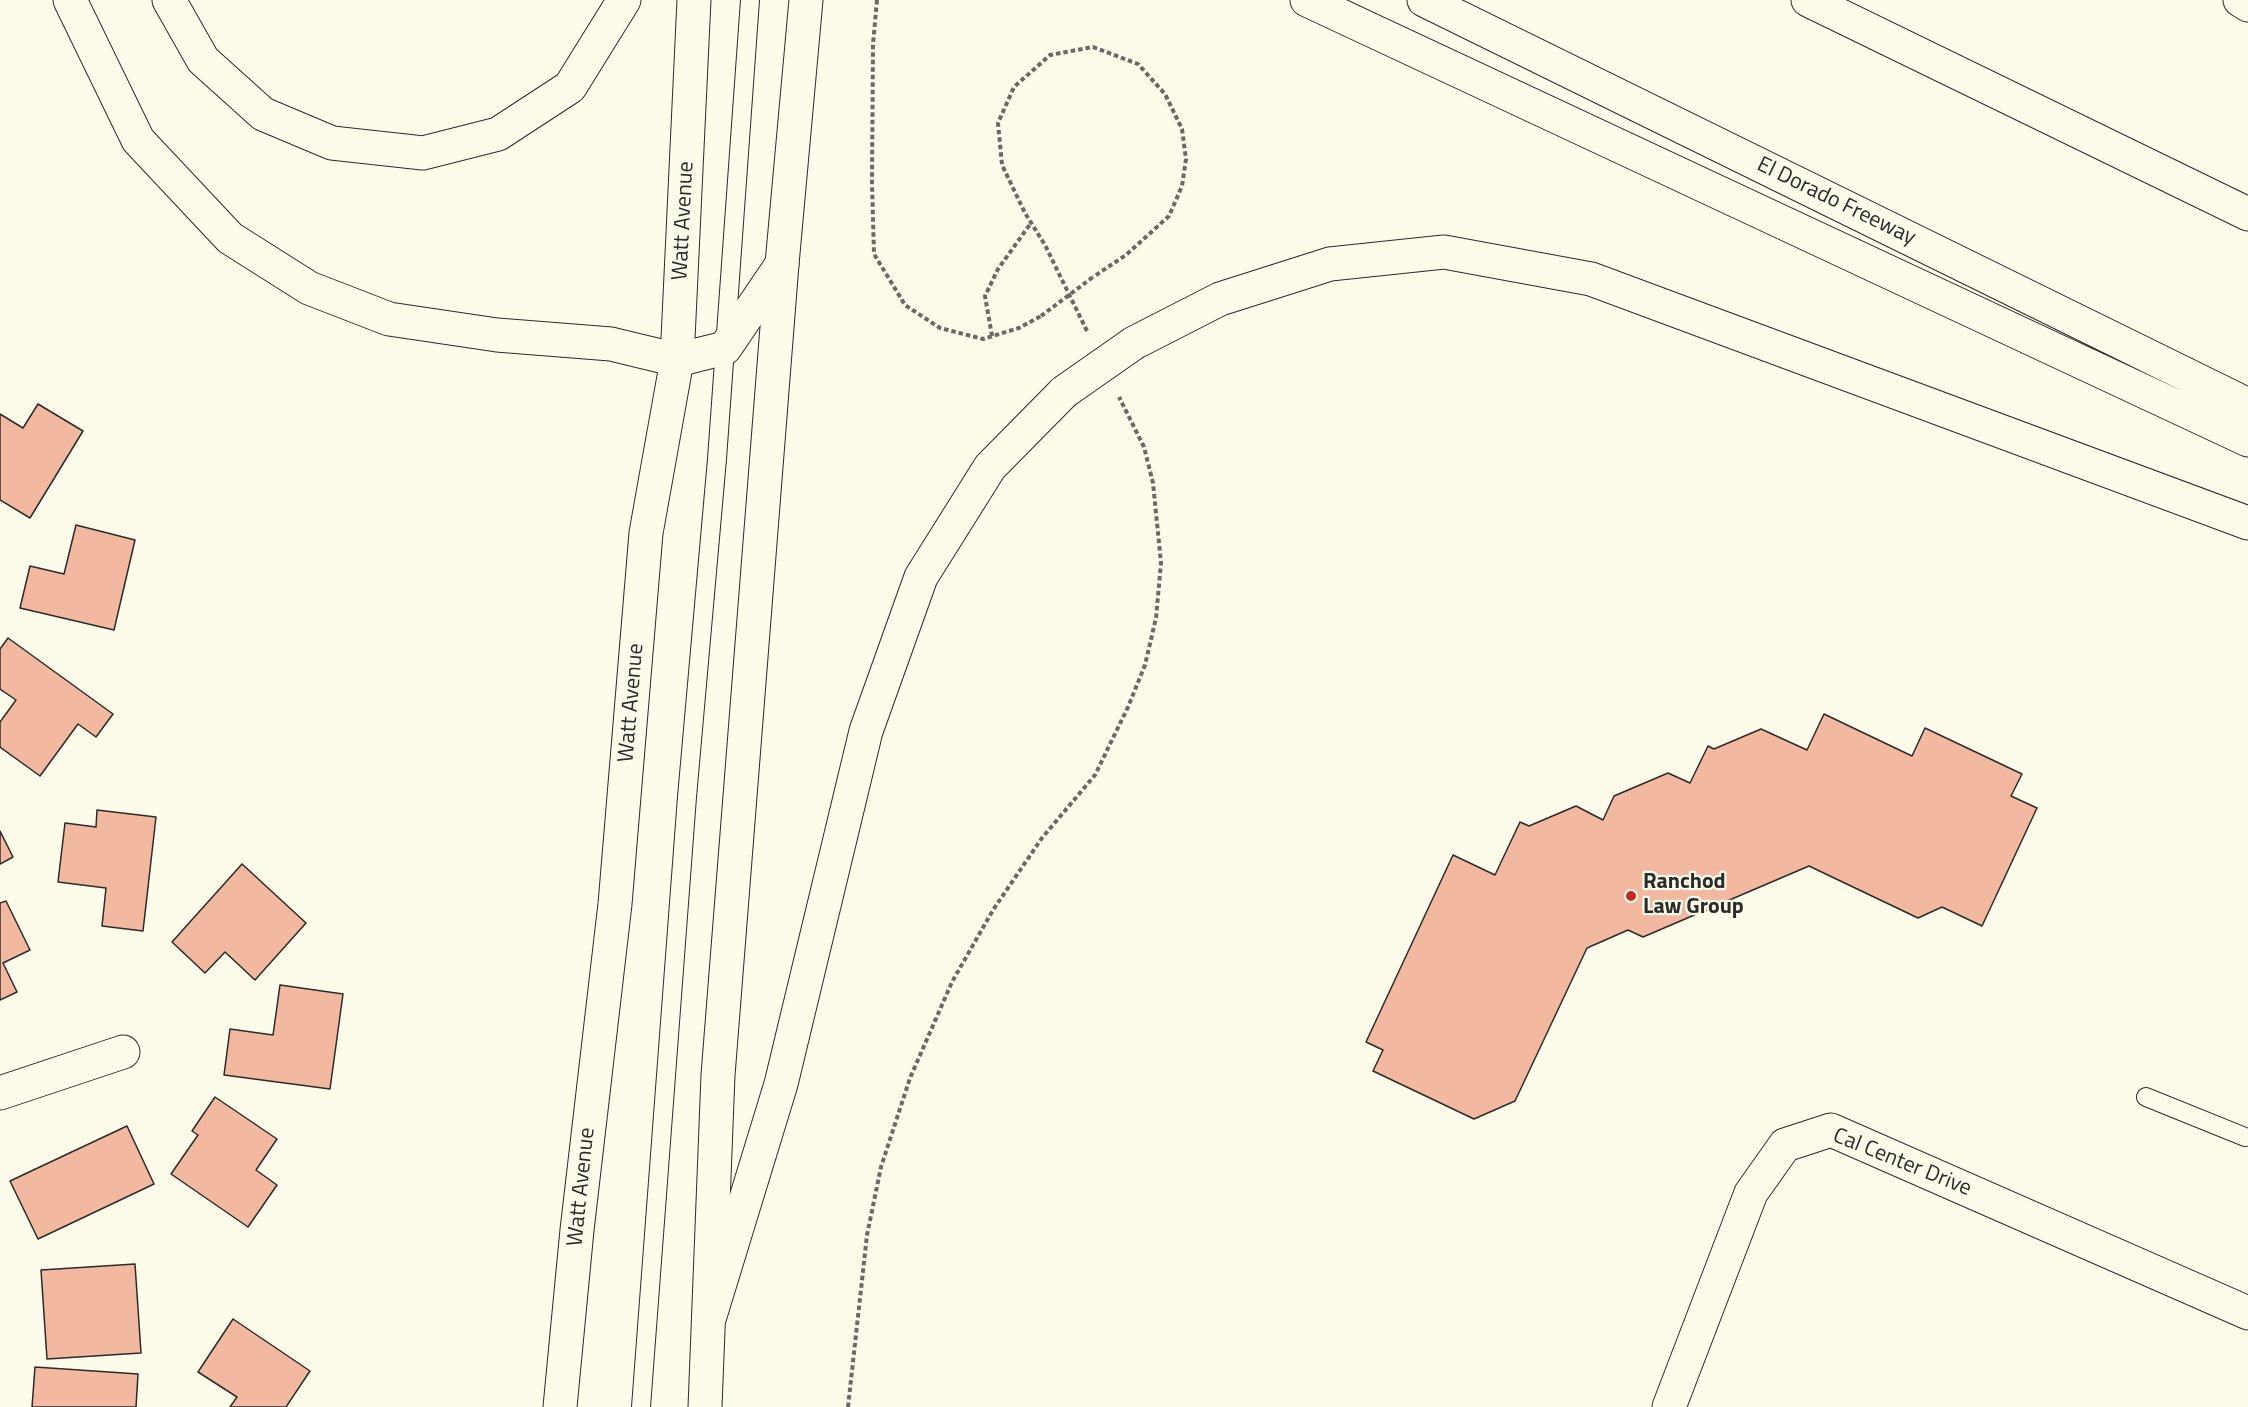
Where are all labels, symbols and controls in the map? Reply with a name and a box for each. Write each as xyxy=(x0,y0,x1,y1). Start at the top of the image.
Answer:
street label: El Dorado Freeway xyxy=(1752,152,1920,252)
street label: Watt Avenue xyxy=(668,161,700,281)
street label: Watt Avenue xyxy=(614,642,650,764)
place label: Ranchod Law Group xyxy=(1643,870,1744,921)
marker: Ranchod Law Group xyxy=(1624,889,1638,903)
street label: Cal Center Drive xyxy=(1829,1123,1975,1203)
street label: Watt Avenue xyxy=(563,1126,601,1248)

